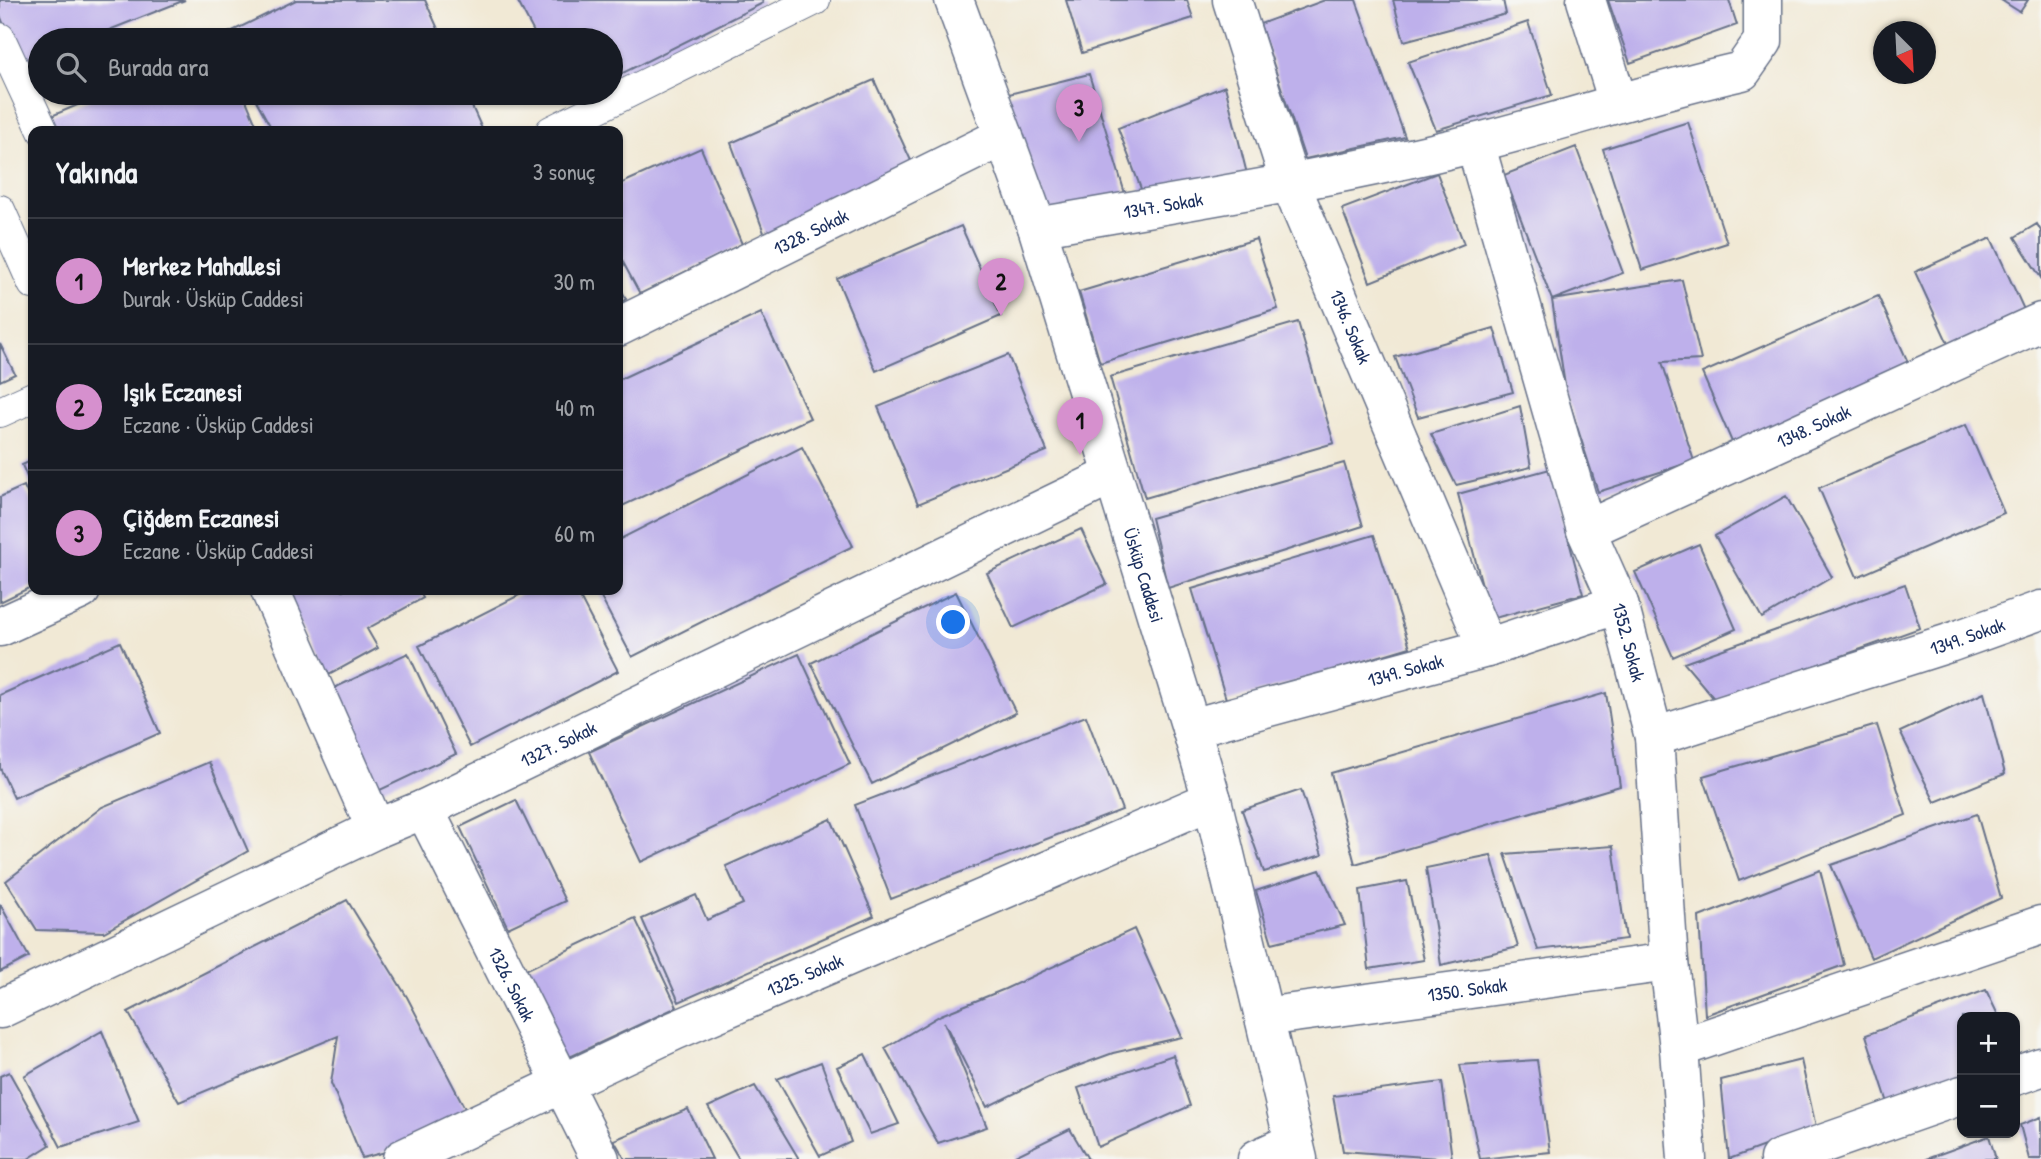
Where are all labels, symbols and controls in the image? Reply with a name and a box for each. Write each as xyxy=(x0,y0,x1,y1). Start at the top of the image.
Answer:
north arrow xyxy=(1873,21,1936,84)
search box xyxy=(28,28,623,105)
icon: search xyxy=(52,48,90,86)
text: Burada ara xyxy=(108,49,209,84)
pin: 3 xyxy=(1056,84,1102,142)
text: Yakında xyxy=(56,152,137,192)
text: 3 sonuç xyxy=(533,156,595,187)
street label: 1347. Sokak xyxy=(1121,186,1205,225)
street label: 1328. Sokak xyxy=(769,202,853,261)
text: Merkez Mahallesi xyxy=(123,248,281,283)
pin: 2 xyxy=(978,258,1024,316)
text: 1 xyxy=(75,266,83,297)
text: 30 m xyxy=(553,266,595,297)
text: Durak · Üsküp Caddesi xyxy=(123,283,304,314)
street label: 1346. Sokak xyxy=(1324,286,1378,368)
text: Işık Eczanesi xyxy=(123,374,243,409)
text: 2 xyxy=(74,392,84,423)
text: 40 m xyxy=(555,392,595,423)
pin: 1 xyxy=(1057,397,1103,455)
street label: 1348. Sokak xyxy=(1772,398,1855,454)
text: Eczane · Üsküp Caddesi xyxy=(123,409,314,440)
text: Çiğdem Eczanesi xyxy=(123,500,280,535)
text: 3 xyxy=(74,518,84,549)
text: 60 m xyxy=(555,518,595,549)
street label: Üsküp Caddesi xyxy=(1117,525,1171,626)
text: Eczane · Üsküp Caddesi xyxy=(123,535,314,566)
street label: 1352. Sokak xyxy=(1606,600,1652,684)
your location xyxy=(936,605,970,639)
street label: 1349. Sokak xyxy=(1927,611,2008,661)
street label: 1349. Sokak xyxy=(1364,647,1446,693)
street label: 1327. Sokak xyxy=(516,714,601,773)
street label: 1326. Sokak xyxy=(482,943,542,1026)
street label: 1325. Sokak xyxy=(763,947,847,1003)
street label: 1350. Sokak xyxy=(1426,971,1509,1008)
map controls xyxy=(1957,1012,2020,1138)
button: + xyxy=(1957,1012,2020,1075)
button: − xyxy=(1957,1075,2020,1138)

